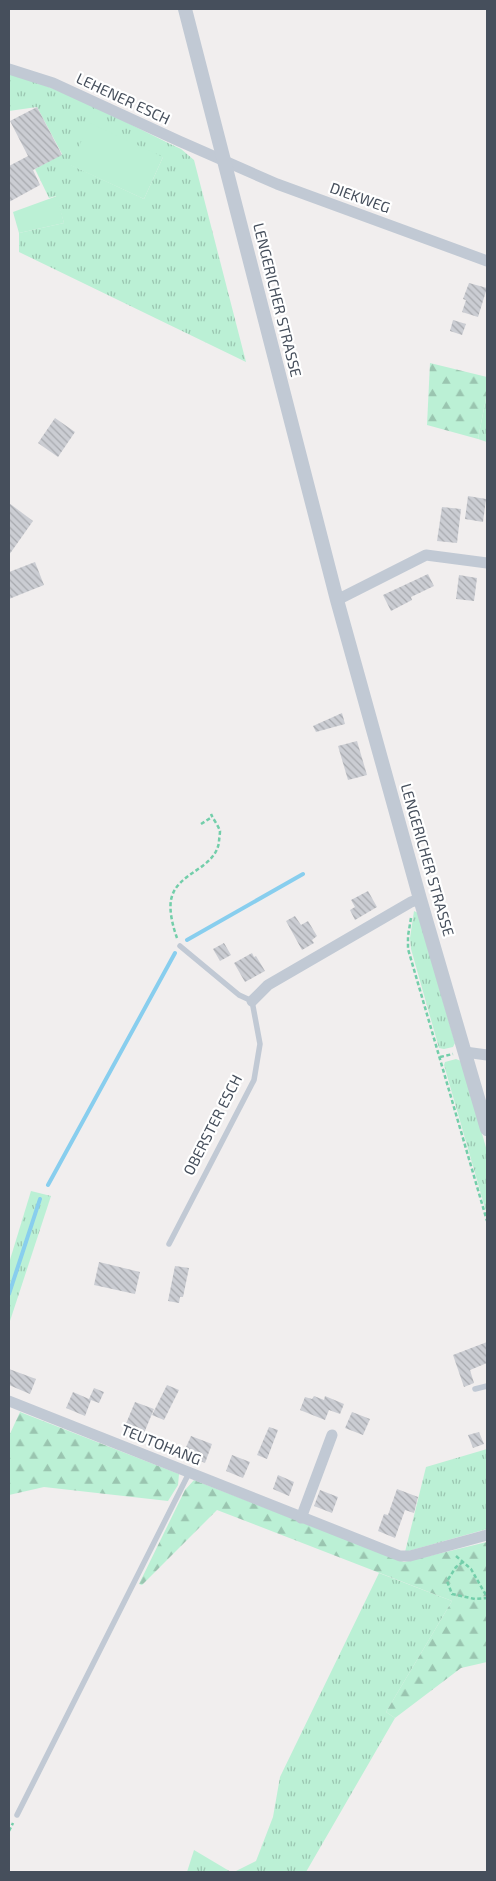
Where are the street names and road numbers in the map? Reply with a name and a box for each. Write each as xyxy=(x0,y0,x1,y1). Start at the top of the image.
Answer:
street label: LEHENER ESCH xyxy=(74,68,173,128)
street label: DIEKWEG xyxy=(328,178,393,216)
street label: LENGERICHER STRASSE xyxy=(250,221,306,379)
street label: LENGERICHER STRASSE xyxy=(397,781,458,938)
street label: OBERSTER ESCH xyxy=(179,1071,245,1178)
street label: TEUTOHANG xyxy=(119,1420,204,1468)

